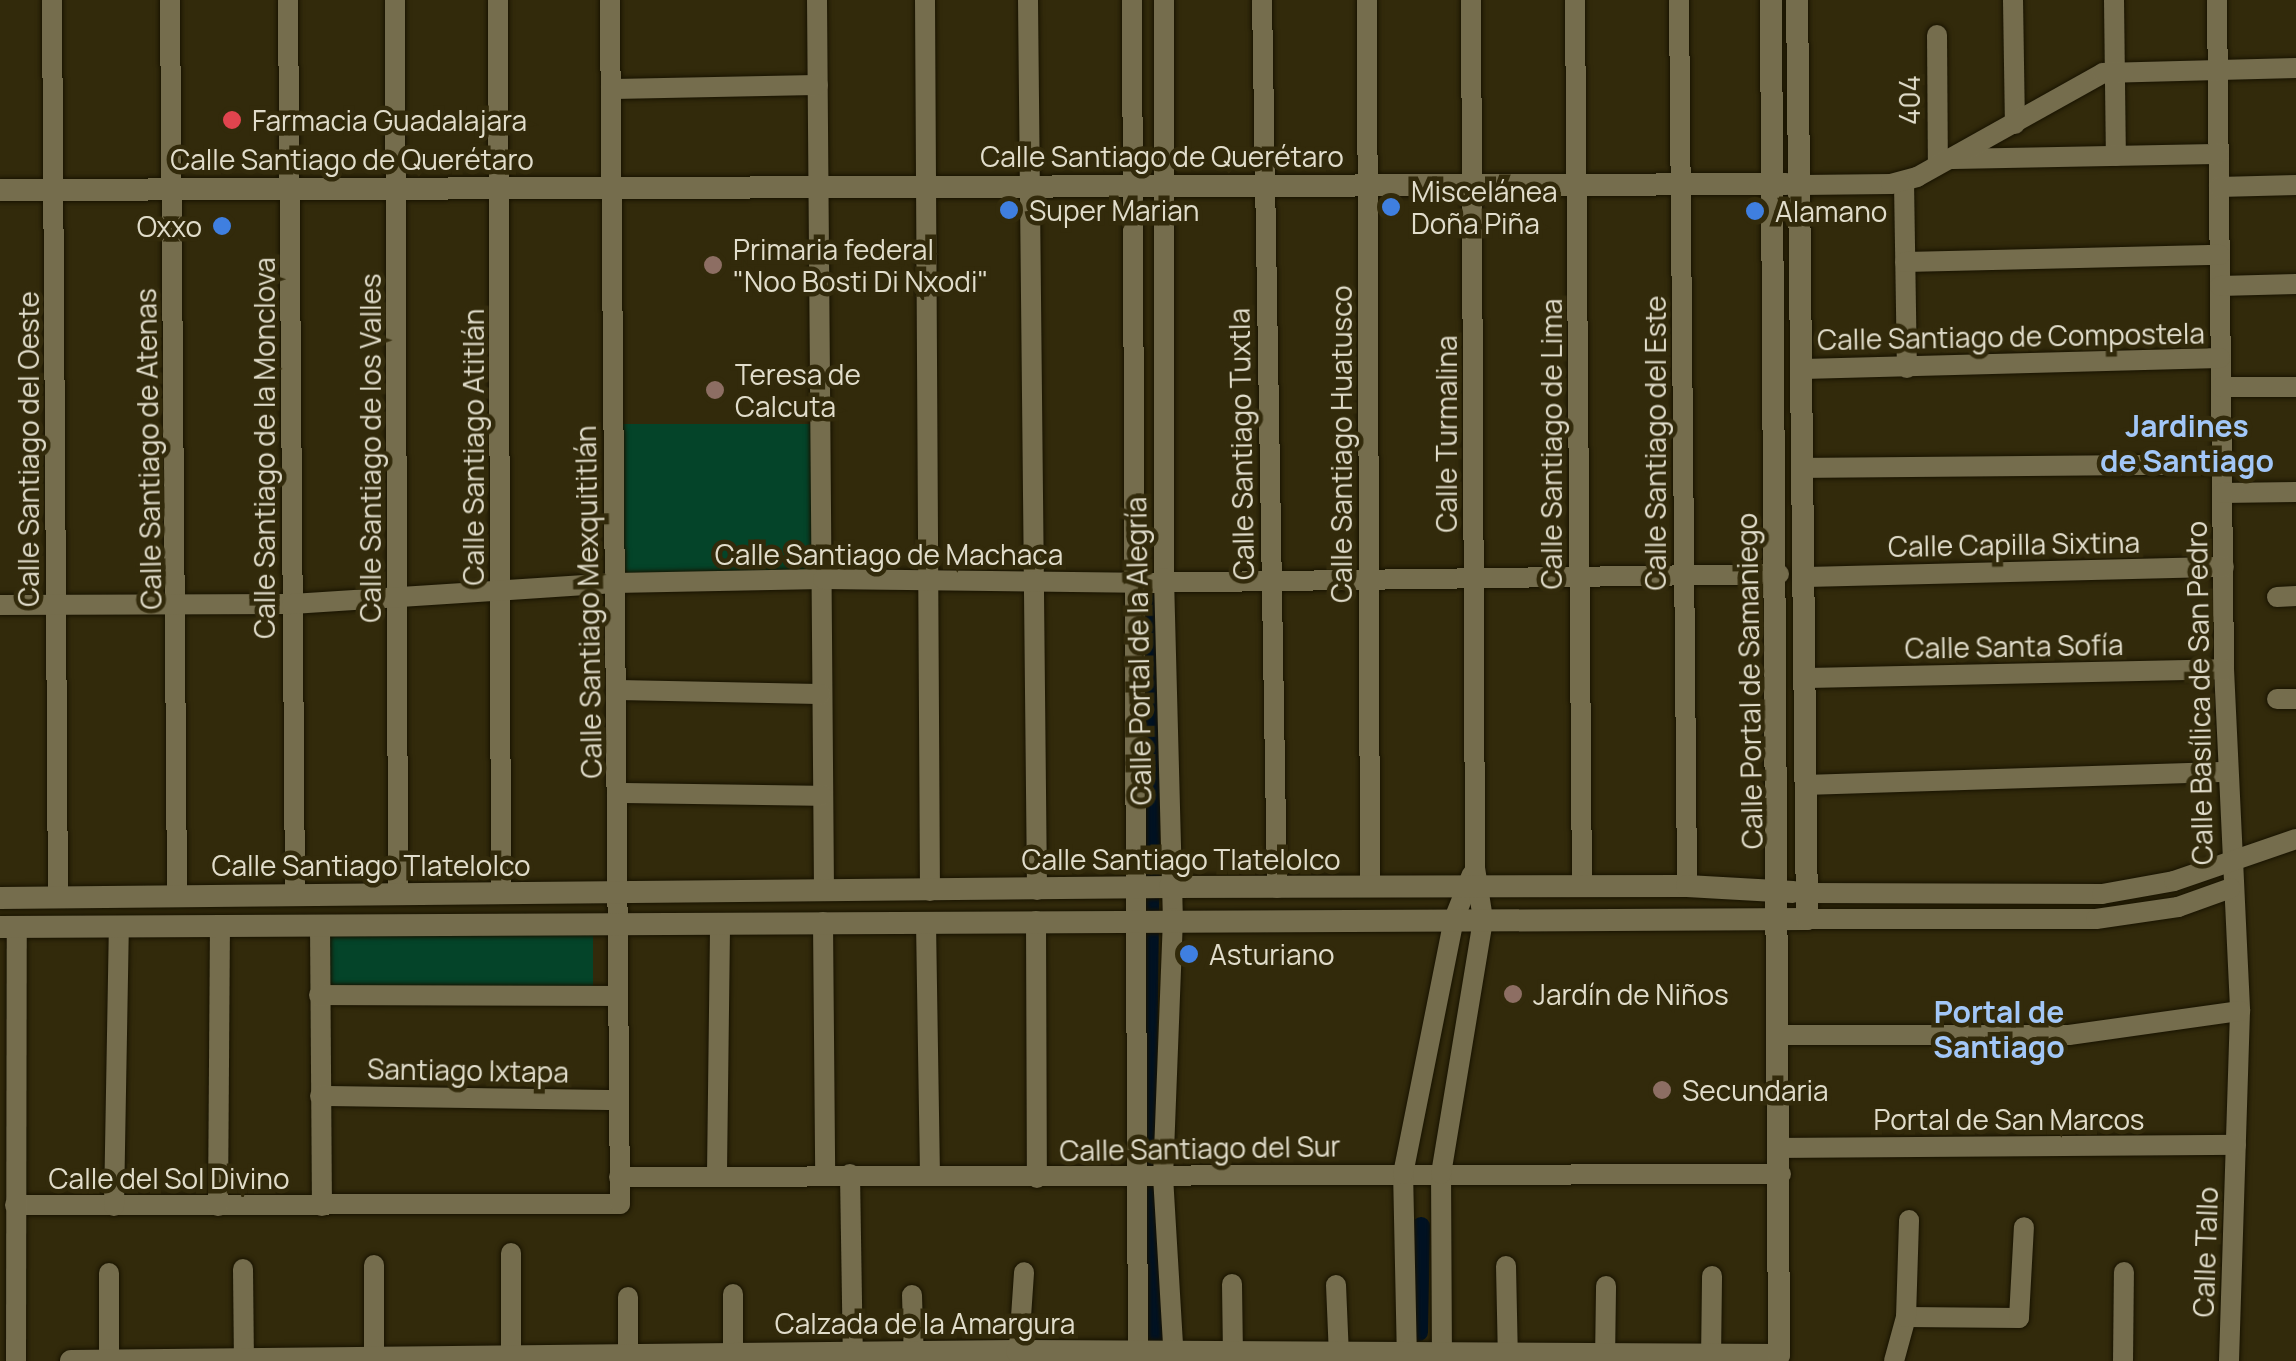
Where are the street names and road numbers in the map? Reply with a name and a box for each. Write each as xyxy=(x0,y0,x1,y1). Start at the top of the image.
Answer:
street label: 404 xyxy=(1892,75,1926,125)
street label: Calle Santiago de Querétaro xyxy=(980,139,1344,173)
street label: Calle Santiago de Querétaro xyxy=(170,142,534,176)
street label: Calle Santiago de la Monclova xyxy=(247,257,281,639)
street label: Calle Santiago de los Valles xyxy=(353,273,387,623)
street label: Calle Santiago Huatusco xyxy=(1324,285,1358,603)
street label: Calle Santiago de Atenas xyxy=(128,288,168,610)
street label: Calle Santiago del Oeste xyxy=(11,291,45,607)
street label: Calle Santiago del Este xyxy=(1638,296,1672,590)
street label: Calle Santiago de Lima xyxy=(1534,299,1568,589)
street label: Calle Santiago Tuxtla xyxy=(1222,308,1260,580)
street label: Calle Santiago Atitlán xyxy=(456,309,490,585)
street label: Calle Santiago de Compostela xyxy=(1817,316,2205,356)
street label: Calle Turmalina xyxy=(1429,335,1463,533)
street label: Calle Santiago Mexquititlán xyxy=(568,425,608,779)
street label: Calle Portal de la Alegría xyxy=(1119,496,1157,806)
street label: Calle Portal de Samaniego xyxy=(1729,513,1769,849)
street label: Calle Basílica de San Pedro xyxy=(2179,521,2219,865)
street label: Calle Capilla Sixtina xyxy=(1888,525,2140,563)
street label: Calle Santiago de Machaca xyxy=(715,537,1063,571)
street label: Calle Santa Sofía xyxy=(1904,627,2124,665)
street label: Calle Santiago Tlatelolco xyxy=(1021,842,1341,876)
street label: Calle Santiago Tlatelolco xyxy=(211,848,531,882)
street label: Santiago Ixtapa xyxy=(367,1051,569,1089)
street label: Portal de San Marcos xyxy=(1873,1102,2145,1136)
street label: Calle Santiago del Sur xyxy=(1059,1129,1341,1167)
street label: Calle del Sol Divino xyxy=(49,1161,289,1195)
street label: Calle Tallo xyxy=(2186,1186,2224,1318)
street label: Calzada de la Amargura xyxy=(775,1306,1075,1340)

